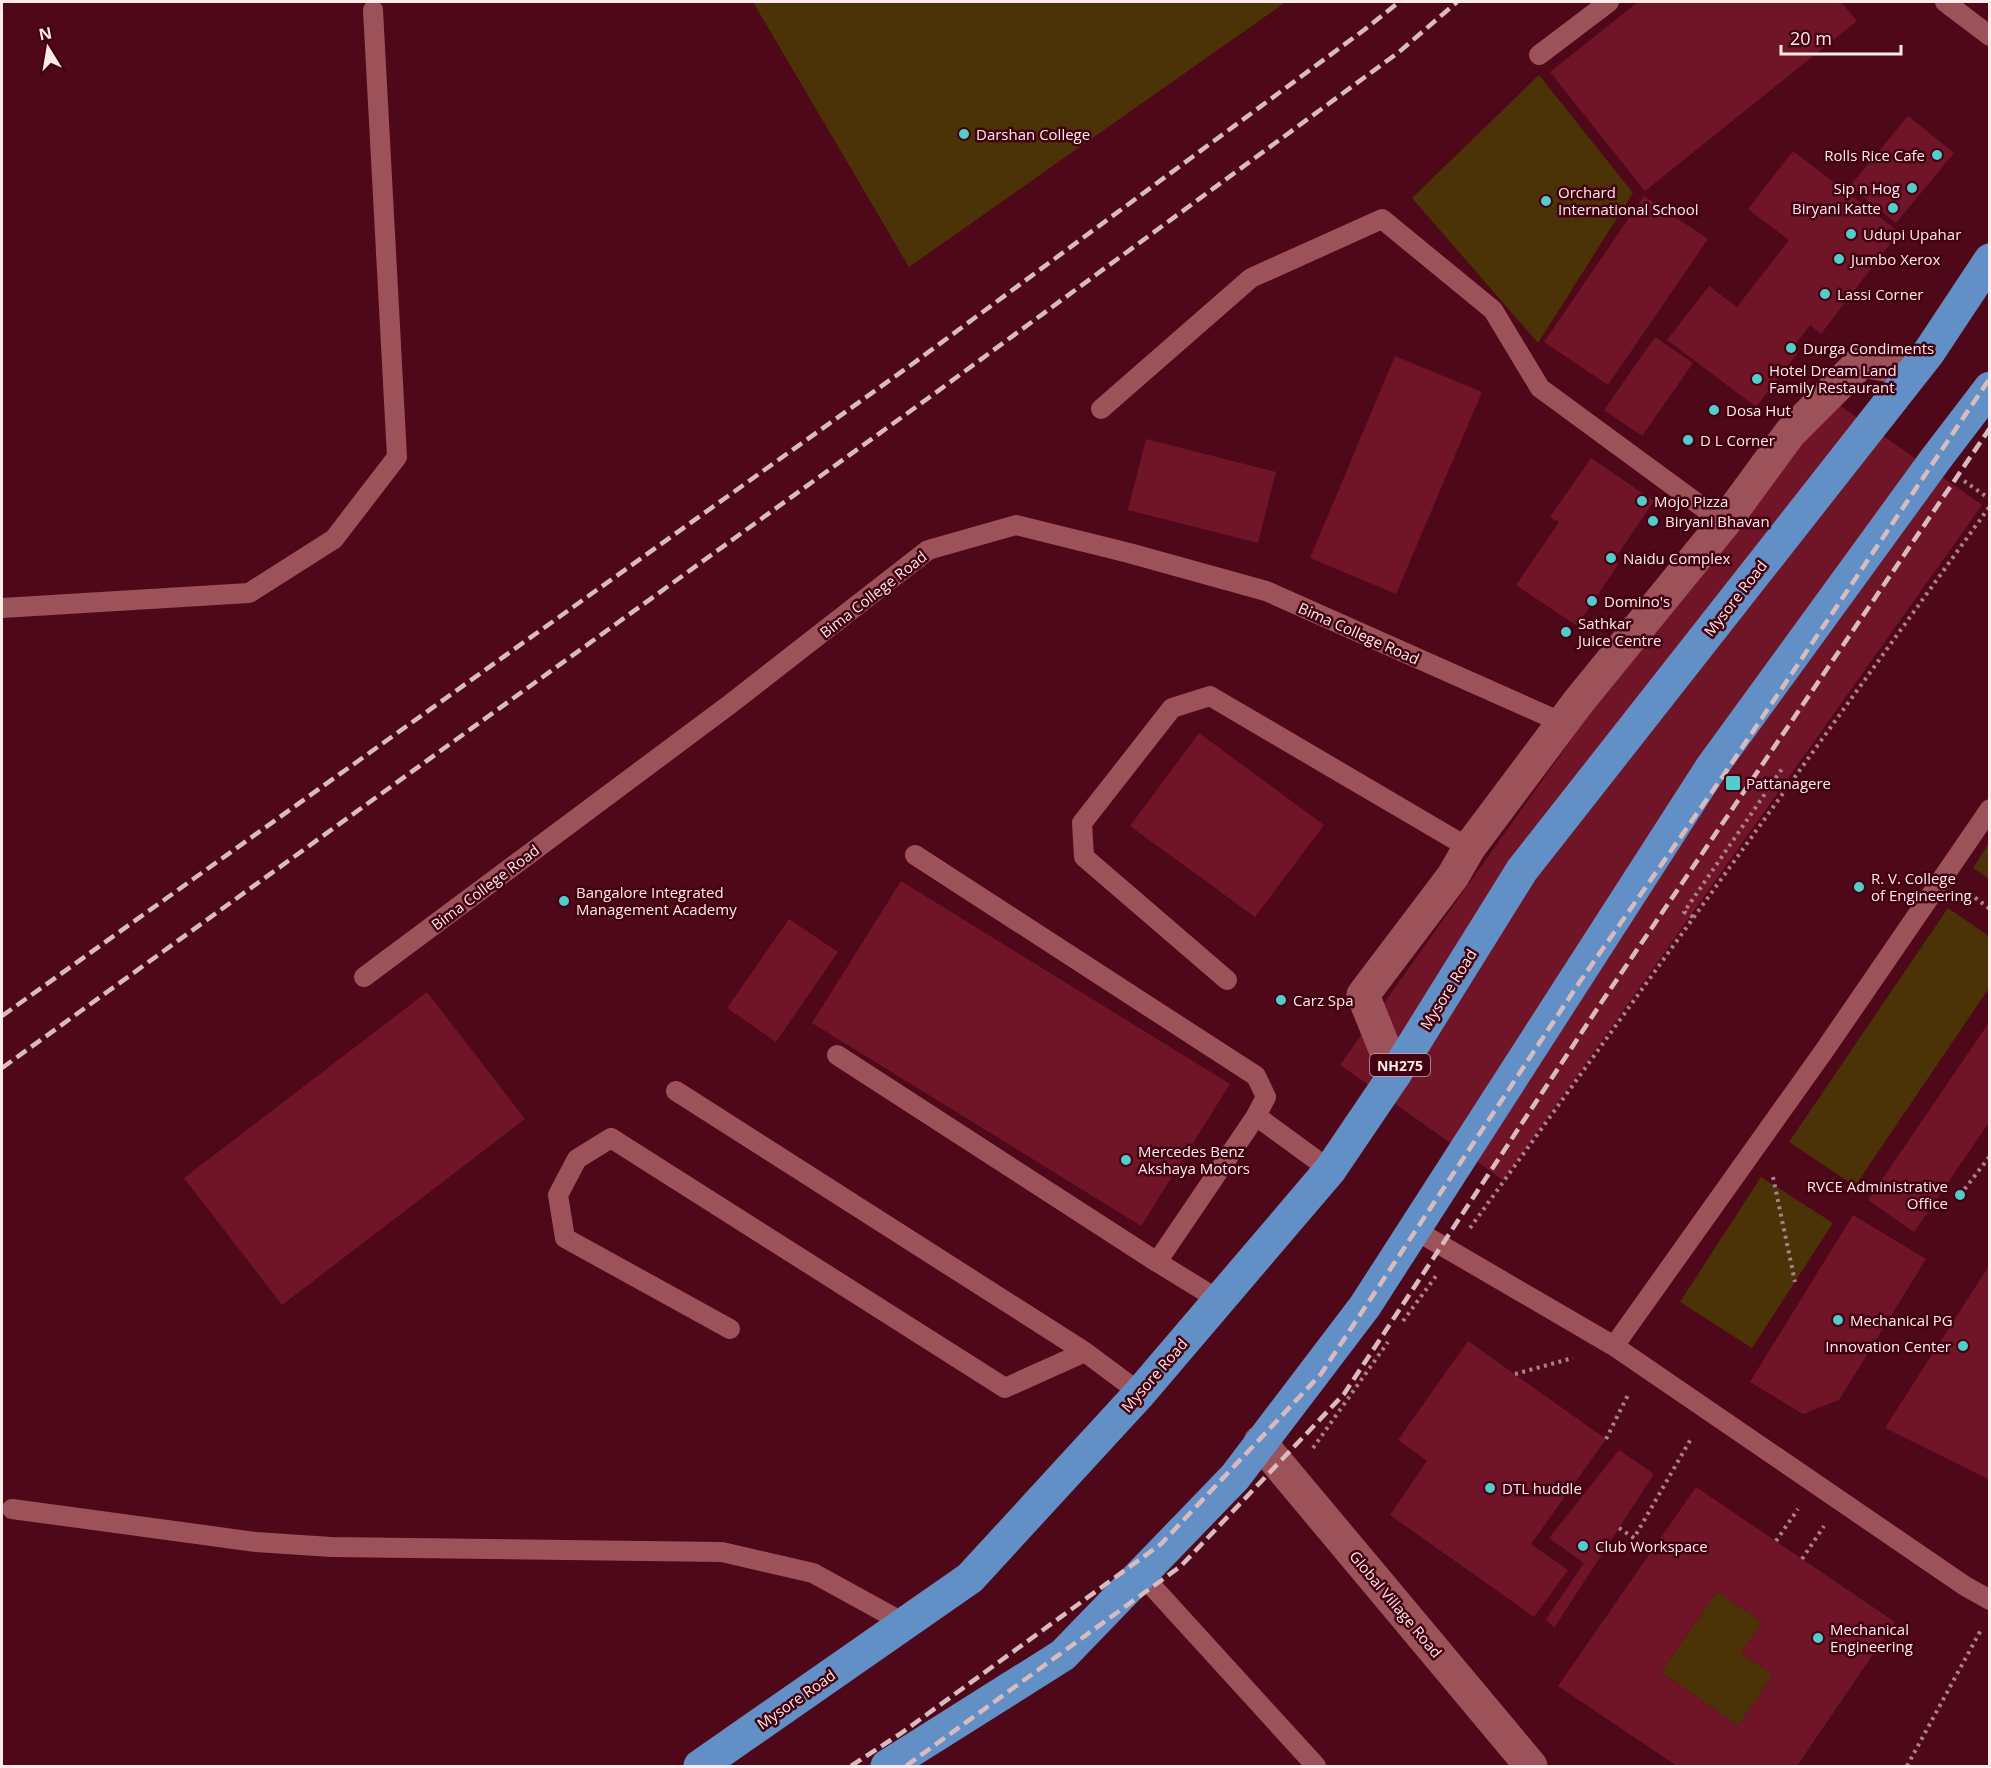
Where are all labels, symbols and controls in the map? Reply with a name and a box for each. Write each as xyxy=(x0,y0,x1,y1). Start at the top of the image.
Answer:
north arrow xyxy=(18,18,78,78)
scale bar xyxy=(1781,18,1901,56)
text: N xyxy=(37,21,54,45)
text: 20 m xyxy=(1790,26,1832,50)
place label: Darshan College xyxy=(976,124,1090,144)
marker: Darshan College xyxy=(957,127,971,141)
place label: Rolls Rice Cafe xyxy=(1824,145,1925,165)
marker: Rolls Rice Cafe xyxy=(1930,148,1944,162)
place label: Sip n Hog xyxy=(1834,178,1900,198)
marker: Sip n Hog xyxy=(1905,181,1919,195)
place label: Orchard International School xyxy=(1558,182,1699,219)
marker: Orchard International School xyxy=(1539,194,1553,208)
place label: Biryani Katte xyxy=(1792,198,1881,218)
marker: Biryani Katte xyxy=(1886,201,1900,215)
place label: Udupi Upahar xyxy=(1863,224,1961,244)
marker: Udupi Upahar xyxy=(1844,227,1858,241)
place label: Jumbo Xerox xyxy=(1849,249,1940,269)
marker: Jumbo Xerox xyxy=(1832,252,1846,266)
place label: Lassi Corner xyxy=(1837,284,1924,304)
marker: Lassi Corner xyxy=(1818,287,1832,301)
place label: Durga Condiments xyxy=(1803,338,1934,358)
marker: Durga Condiments xyxy=(1784,341,1798,355)
place label: Hotel Dream Land Family Restaurant xyxy=(1769,360,1897,397)
marker: Hotel Dream Land Family Restaurant xyxy=(1750,372,1764,386)
place label: Dosa Hut xyxy=(1726,400,1791,420)
marker: Dosa Hut xyxy=(1707,403,1721,417)
place label: D L Corner xyxy=(1700,430,1775,450)
marker: D L Corner xyxy=(1681,433,1695,447)
place label: Mojo Pizza xyxy=(1654,491,1728,511)
marker: Mojo Pizza xyxy=(1635,494,1649,508)
place label: Biryani Bhavan xyxy=(1665,511,1770,531)
marker: Biryani Bhavan xyxy=(1646,514,1660,528)
street label: Bima College Road xyxy=(815,546,931,642)
place label: Naidu Complex xyxy=(1623,548,1730,568)
marker: Naidu Complex xyxy=(1604,551,1618,565)
street label: Mysore Road xyxy=(1699,556,1771,640)
place label: Domino's xyxy=(1604,591,1670,611)
marker: Domino's xyxy=(1585,594,1599,608)
street label: Bima College Road xyxy=(1295,597,1423,669)
place label: Sathkar Juice Centre xyxy=(1576,613,1662,650)
marker: Sathkar Juice Centre xyxy=(1559,625,1573,639)
place label: Pattanagere xyxy=(1746,773,1831,793)
marker: Pattanagere xyxy=(1724,774,1742,792)
street label: Bima College Road xyxy=(427,840,543,934)
place label: R. V. College of Engineering xyxy=(1871,868,1972,905)
marker: R. V. College of Engineering xyxy=(1852,880,1866,894)
place label: Bangalore Integrated Management Academy xyxy=(576,882,737,919)
marker: Bangalore Integrated Management Academy xyxy=(557,894,571,908)
street label: Mysore Road xyxy=(1415,945,1481,1033)
place label: Carz Spa xyxy=(1293,990,1354,1010)
marker: Carz Spa xyxy=(1274,993,1288,1007)
road number: NH275 xyxy=(1370,1054,1430,1076)
place label: Mercedes Benz Akshaya Motors xyxy=(1138,1141,1250,1178)
marker: Mercedes Benz Akshaya Motors xyxy=(1119,1153,1133,1167)
place label: RVCE Administrative Office xyxy=(1807,1176,1948,1213)
marker: RVCE Administrative Office xyxy=(1953,1188,1967,1202)
place label: Mechanical PG xyxy=(1850,1310,1953,1330)
marker: Mechanical PG xyxy=(1831,1313,1845,1327)
street label: Mysore Road xyxy=(1116,1334,1192,1416)
place label: Innovation Center xyxy=(1825,1336,1951,1356)
marker: Innovation Center xyxy=(1956,1339,1970,1353)
place label: DTL huddle xyxy=(1502,1478,1582,1498)
marker: DTL huddle xyxy=(1483,1481,1497,1495)
place label: Club Workspace xyxy=(1595,1536,1708,1556)
marker: Club Workspace xyxy=(1576,1539,1590,1553)
street label: Global Village Road xyxy=(1345,1546,1447,1662)
place label: Mechanical Engineering xyxy=(1830,1619,1913,1656)
marker: Mechanical Engineering xyxy=(1811,1631,1825,1645)
street label: Mysore Road xyxy=(753,1665,839,1733)

